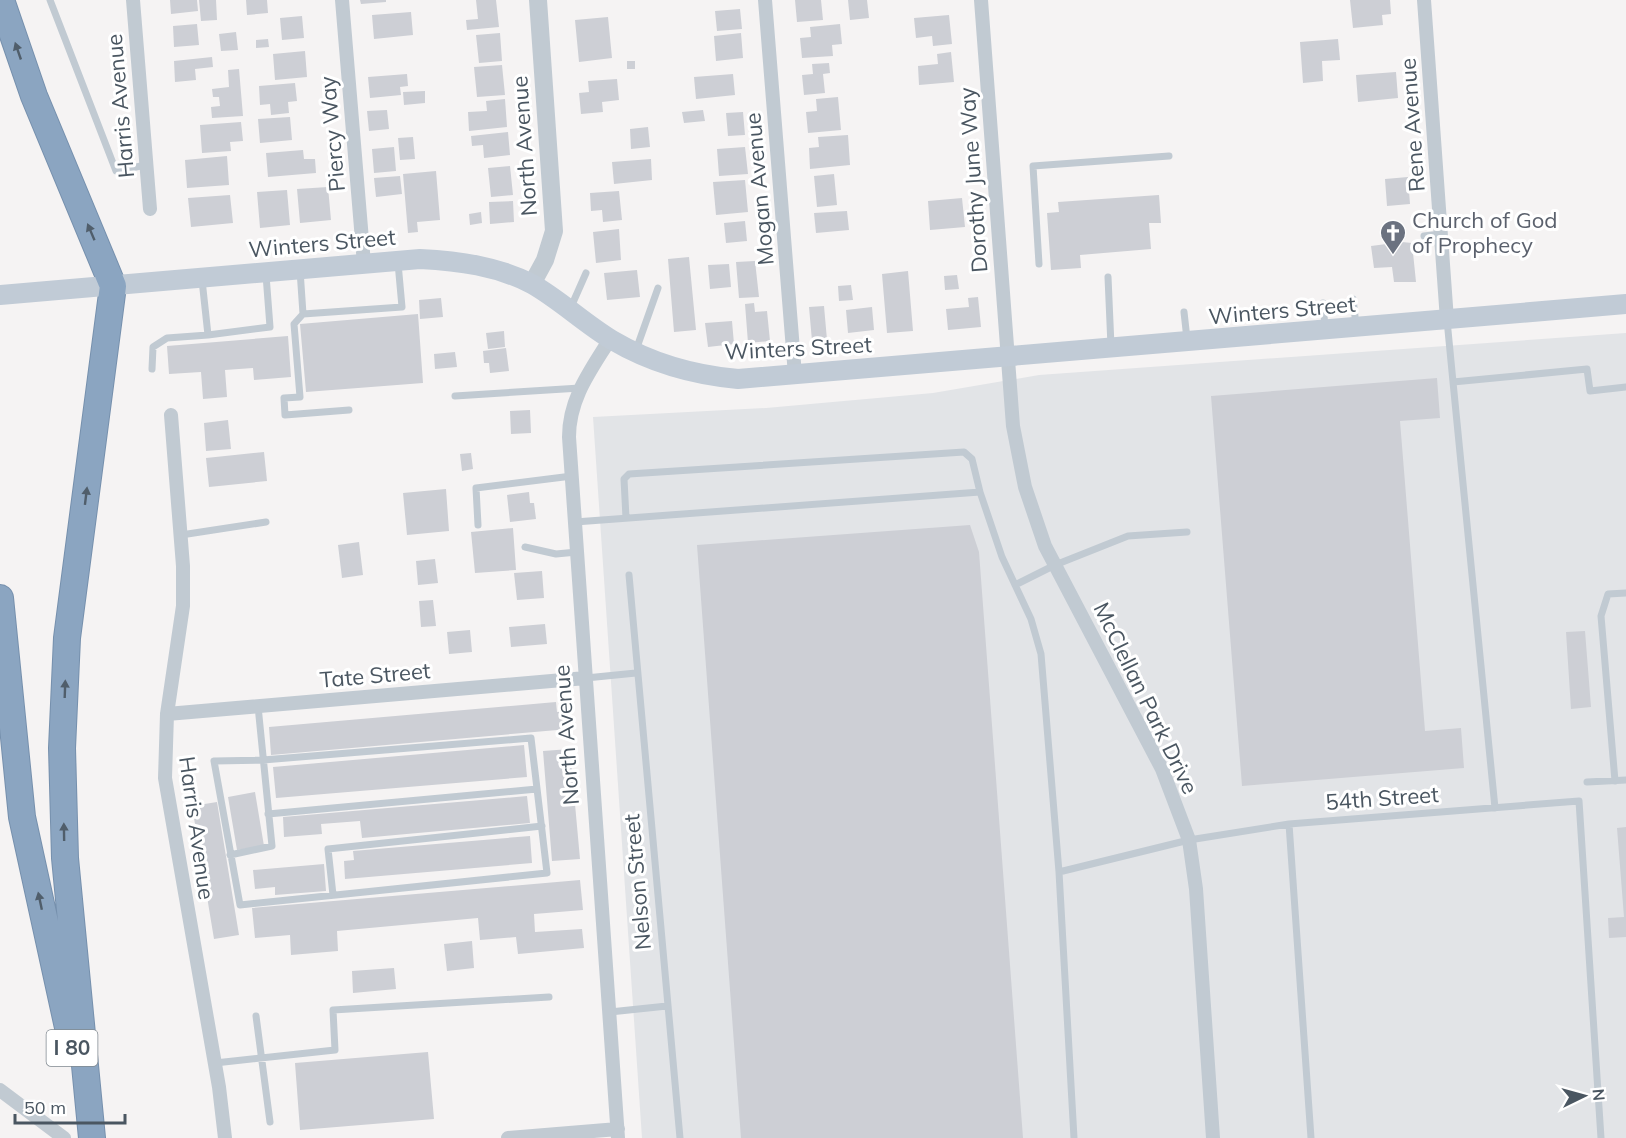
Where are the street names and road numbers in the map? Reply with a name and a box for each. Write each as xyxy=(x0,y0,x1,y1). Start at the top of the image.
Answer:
street label: Harris Avenue xyxy=(100,33,140,179)
street label: Rene Avenue xyxy=(1393,57,1431,193)
street label: Piercy Way xyxy=(313,75,351,193)
street label: North Avenue xyxy=(505,75,543,217)
street label: Dorothy June Way xyxy=(953,86,993,274)
street label: Mogan Avenue xyxy=(738,111,780,267)
street label: Winters Street xyxy=(247,223,397,263)
street label: Winters Street xyxy=(1207,290,1357,330)
street label: Winters Street xyxy=(724,330,873,366)
street label: McClellan Park Drive xyxy=(1087,598,1205,798)
street label: Tate Street xyxy=(319,656,432,694)
street label: North Avenue xyxy=(547,664,585,806)
street label: Harris Avenue xyxy=(173,754,221,902)
street label: 54th Street xyxy=(1324,780,1440,816)
street label: Nelson Street xyxy=(617,812,657,951)
road number: I 80 xyxy=(46,1030,98,1066)

